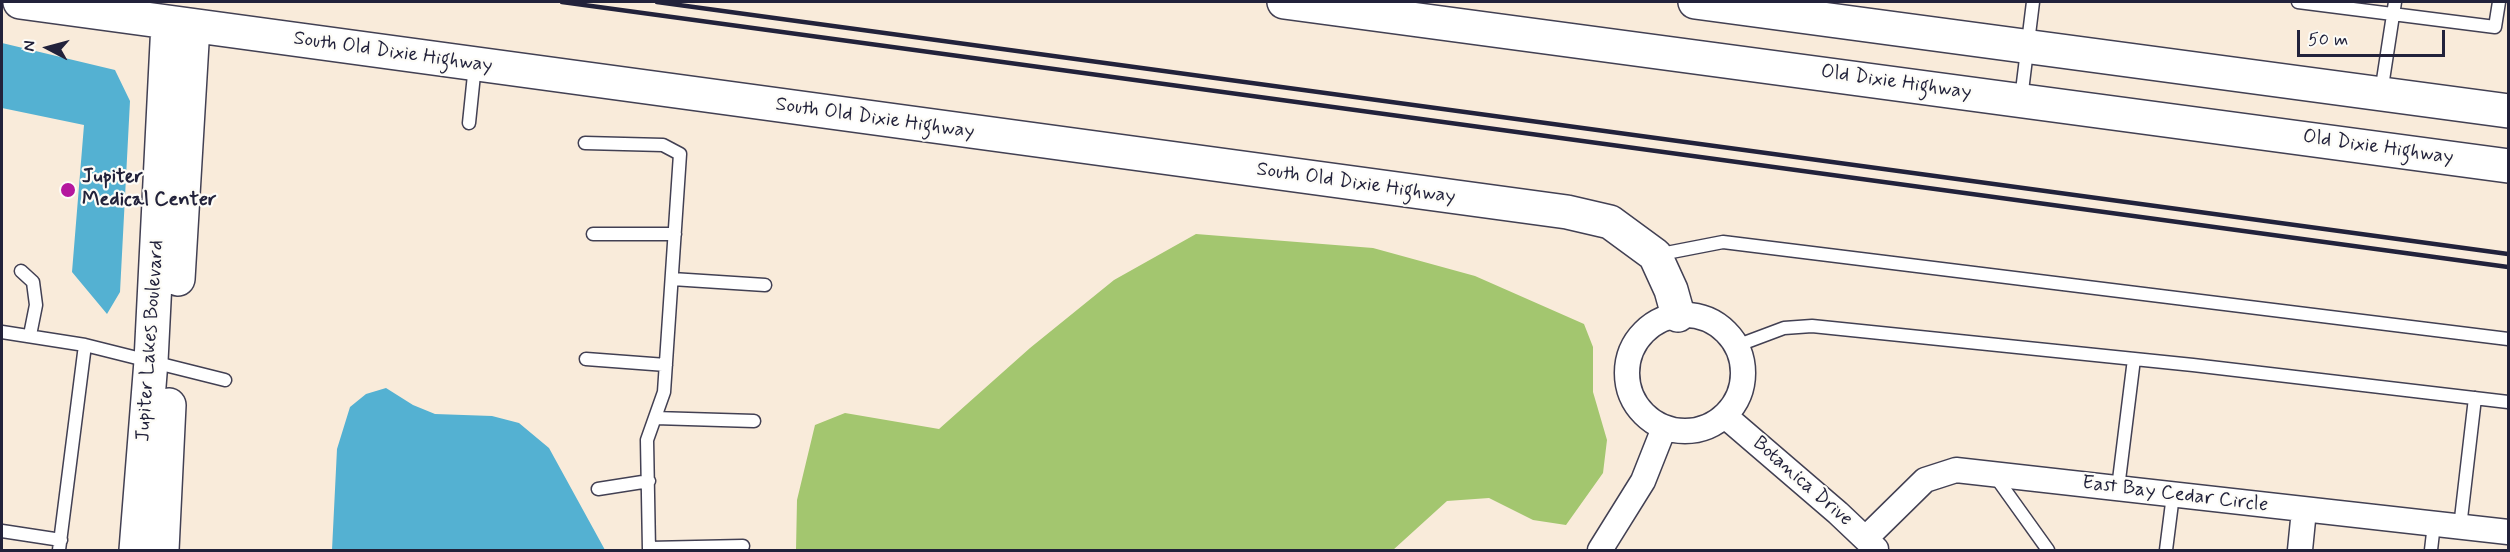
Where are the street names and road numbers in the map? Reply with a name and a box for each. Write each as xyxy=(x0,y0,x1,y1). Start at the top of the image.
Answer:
street label: South Old Dixie Highway xyxy=(292,27,494,79)
street label: Old Dixie Highway xyxy=(1819,61,1973,105)
street label: South Old Dixie Highway xyxy=(774,93,976,145)
street label: Old Dixie Highway xyxy=(2301,126,2455,170)
street label: South Old Dixie Highway xyxy=(1255,158,1457,210)
street label: Jupiter Lakes Boulevard xyxy=(132,239,170,443)
street label: Botanica Drive xyxy=(1747,432,1857,532)
street label: East Bay Cedar Circle xyxy=(2081,472,2269,518)

